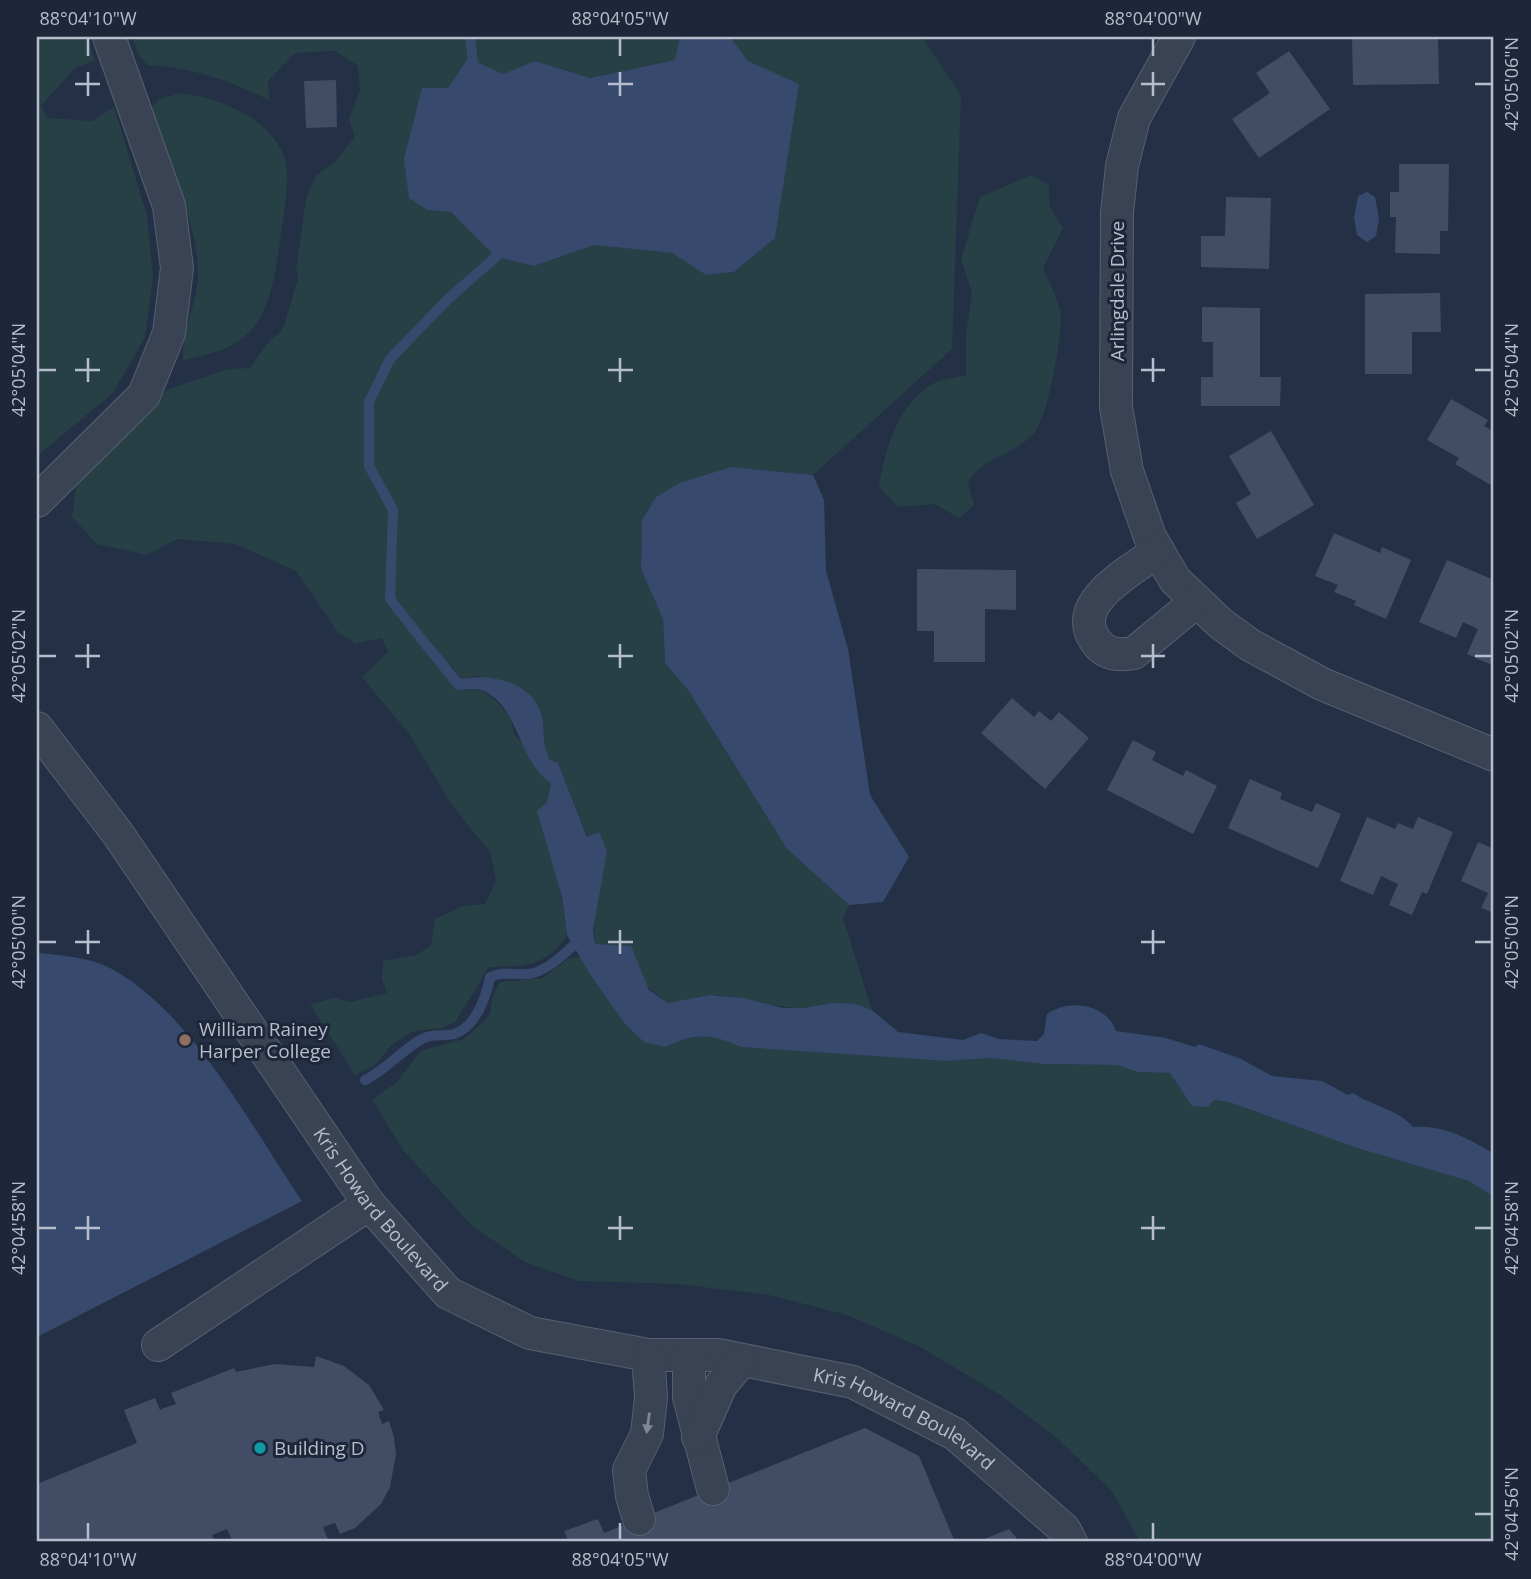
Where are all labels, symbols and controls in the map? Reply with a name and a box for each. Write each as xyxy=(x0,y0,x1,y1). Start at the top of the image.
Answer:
text: 88°04'10"W xyxy=(39,6,137,30)
text: 88°04'05"W xyxy=(571,6,669,30)
text: 88°04'00"W xyxy=(1104,6,1202,30)
text: 42°05'06"N xyxy=(1499,37,1523,131)
street label: Arlingdale Drive xyxy=(1104,221,1130,361)
text: 42°05'04"N xyxy=(6,323,30,417)
text: 42°05'04"N xyxy=(1499,323,1523,417)
text: 42°05'02"N xyxy=(6,609,30,703)
text: 42°05'02"N xyxy=(1499,609,1523,703)
text: 42°05'00"N xyxy=(6,895,30,989)
text: 42°05'00"N xyxy=(1499,895,1523,989)
place label: William Rainey Harper College xyxy=(199,1016,331,1064)
marker: William Rainey Harper College xyxy=(177,1032,193,1048)
street label: Kris Howard Boulevard xyxy=(308,1122,454,1297)
text: 42°04'58"N xyxy=(6,1181,30,1275)
text: 42°04'58"N xyxy=(1499,1181,1523,1275)
street label: Kris Howard Boulevard xyxy=(811,1361,1000,1476)
one-way arrow xyxy=(642,1412,653,1434)
place label: Building D xyxy=(274,1435,365,1461)
marker: Building D xyxy=(252,1440,268,1456)
text: 42°04'56"N xyxy=(1499,1467,1523,1561)
text: 88°04'10"W xyxy=(39,1547,137,1571)
text: 88°04'05"W xyxy=(571,1547,669,1571)
text: 88°04'00"W xyxy=(1104,1547,1202,1571)

